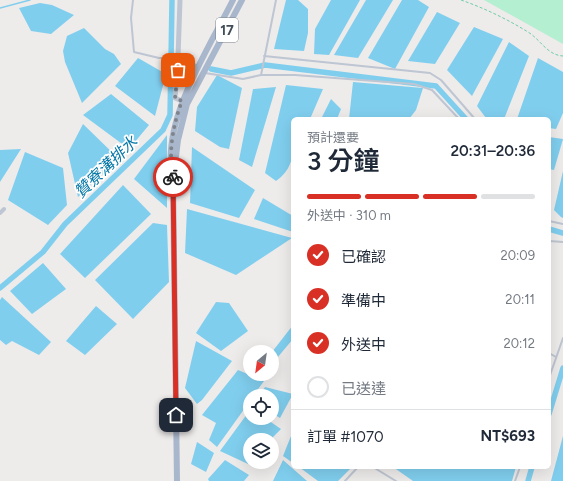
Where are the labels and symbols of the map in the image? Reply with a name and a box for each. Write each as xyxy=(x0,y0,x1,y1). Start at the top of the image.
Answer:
road number: 17 xyxy=(216,18,238,42)
pin xyxy=(161,53,195,87)
water label: 贊寮溝排水 xyxy=(71,132,142,202)
courier xyxy=(153,157,193,197)
north arrow xyxy=(243,345,279,381)
pin xyxy=(159,398,193,432)

